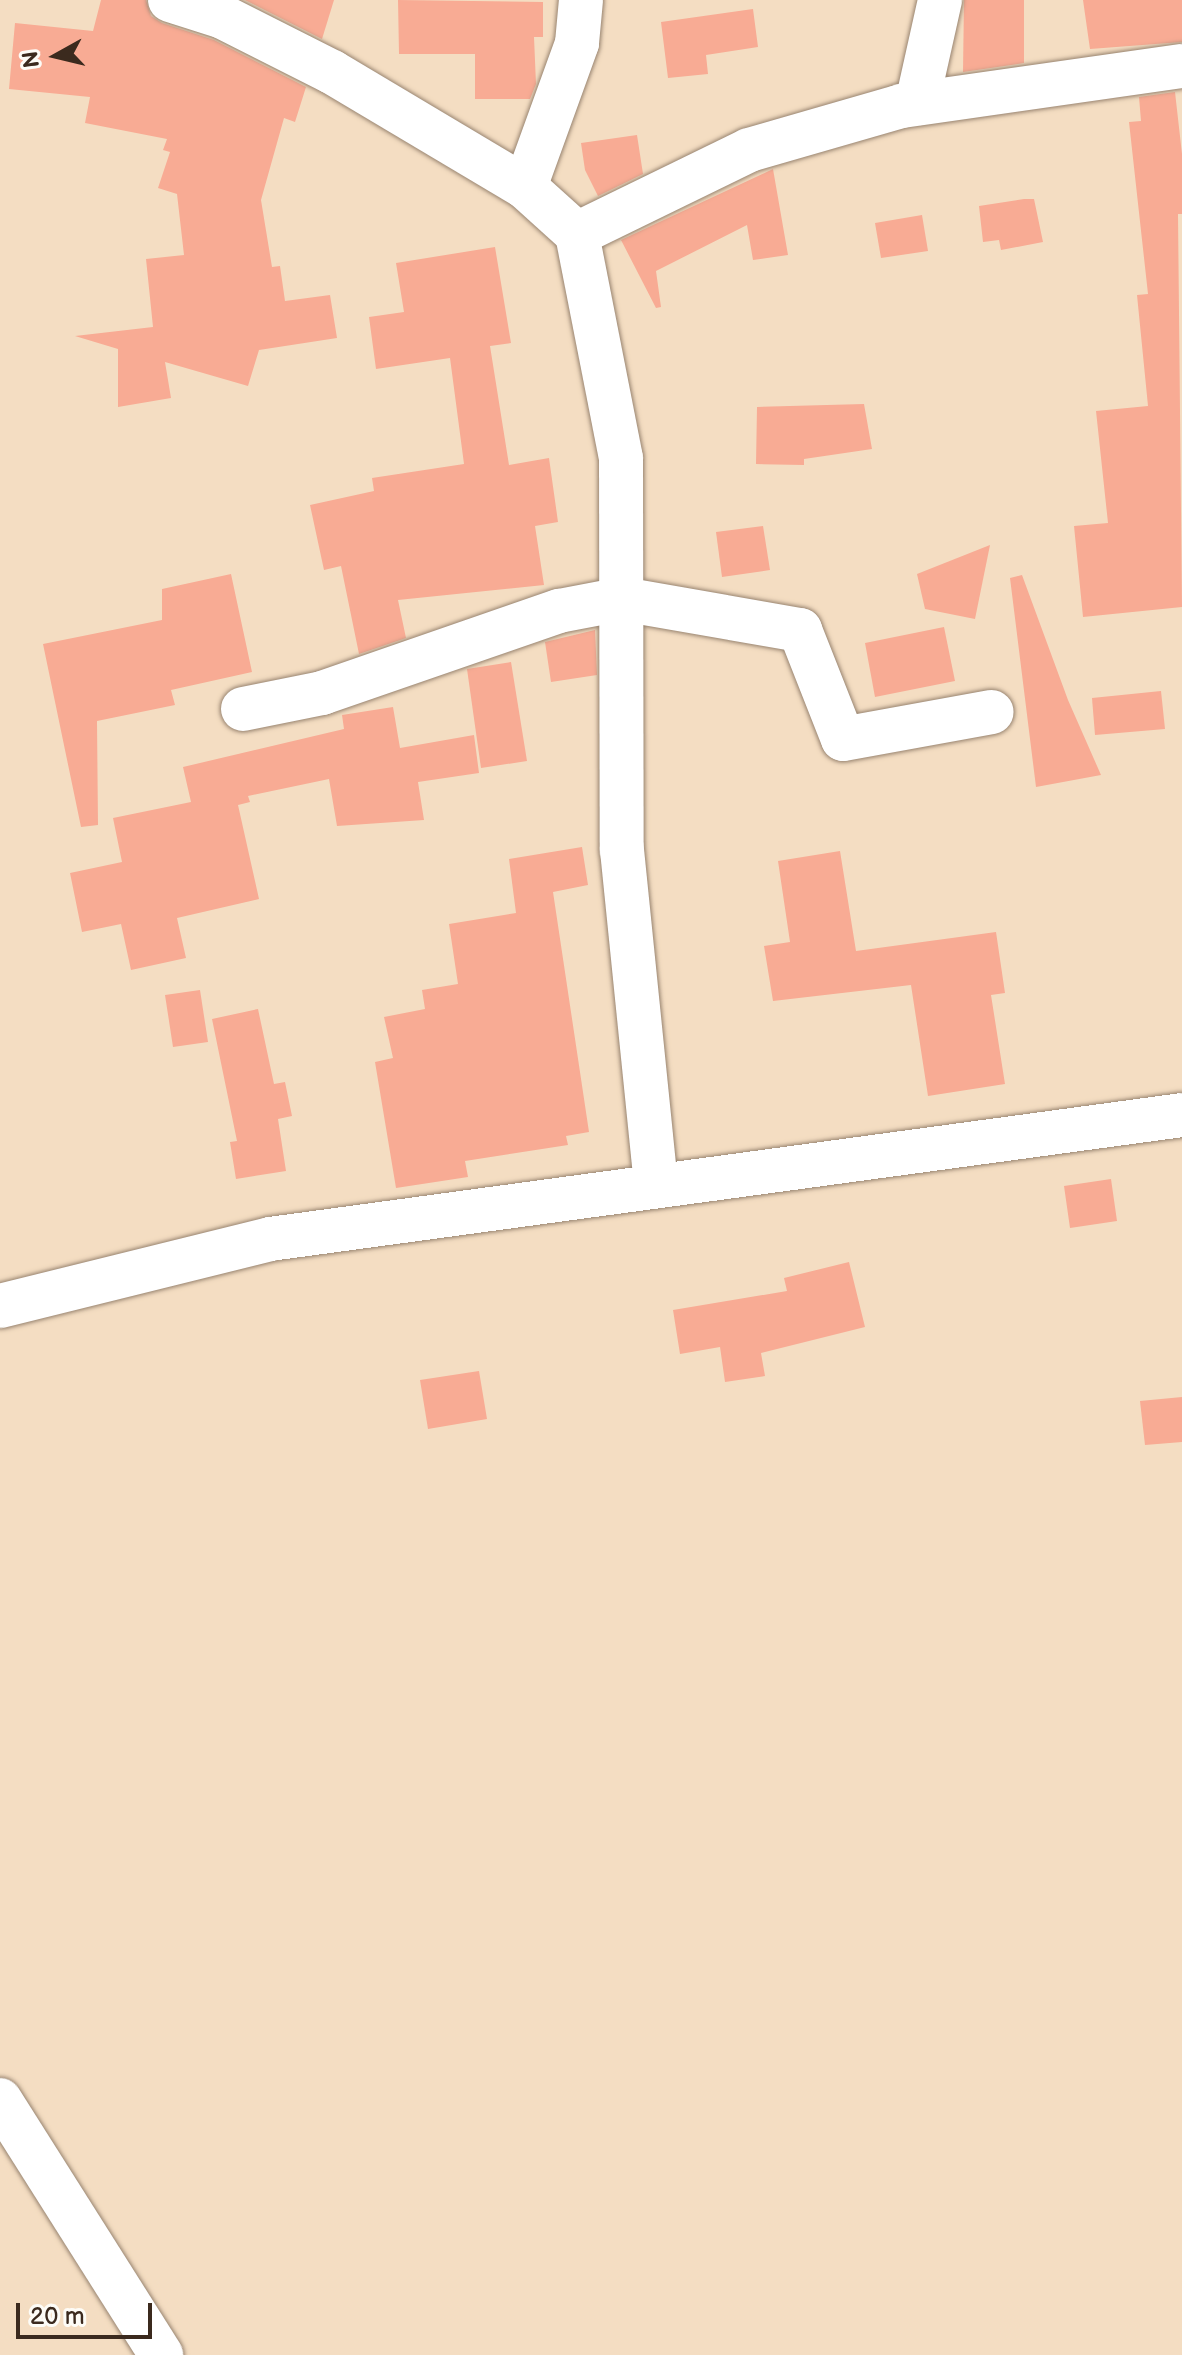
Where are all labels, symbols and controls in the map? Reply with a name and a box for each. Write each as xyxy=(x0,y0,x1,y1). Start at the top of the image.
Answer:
north arrow xyxy=(16,16,96,96)
text: N xyxy=(17,49,46,69)
scale bar xyxy=(20,2287,156,2337)
text: 20 m xyxy=(30,2302,85,2331)

